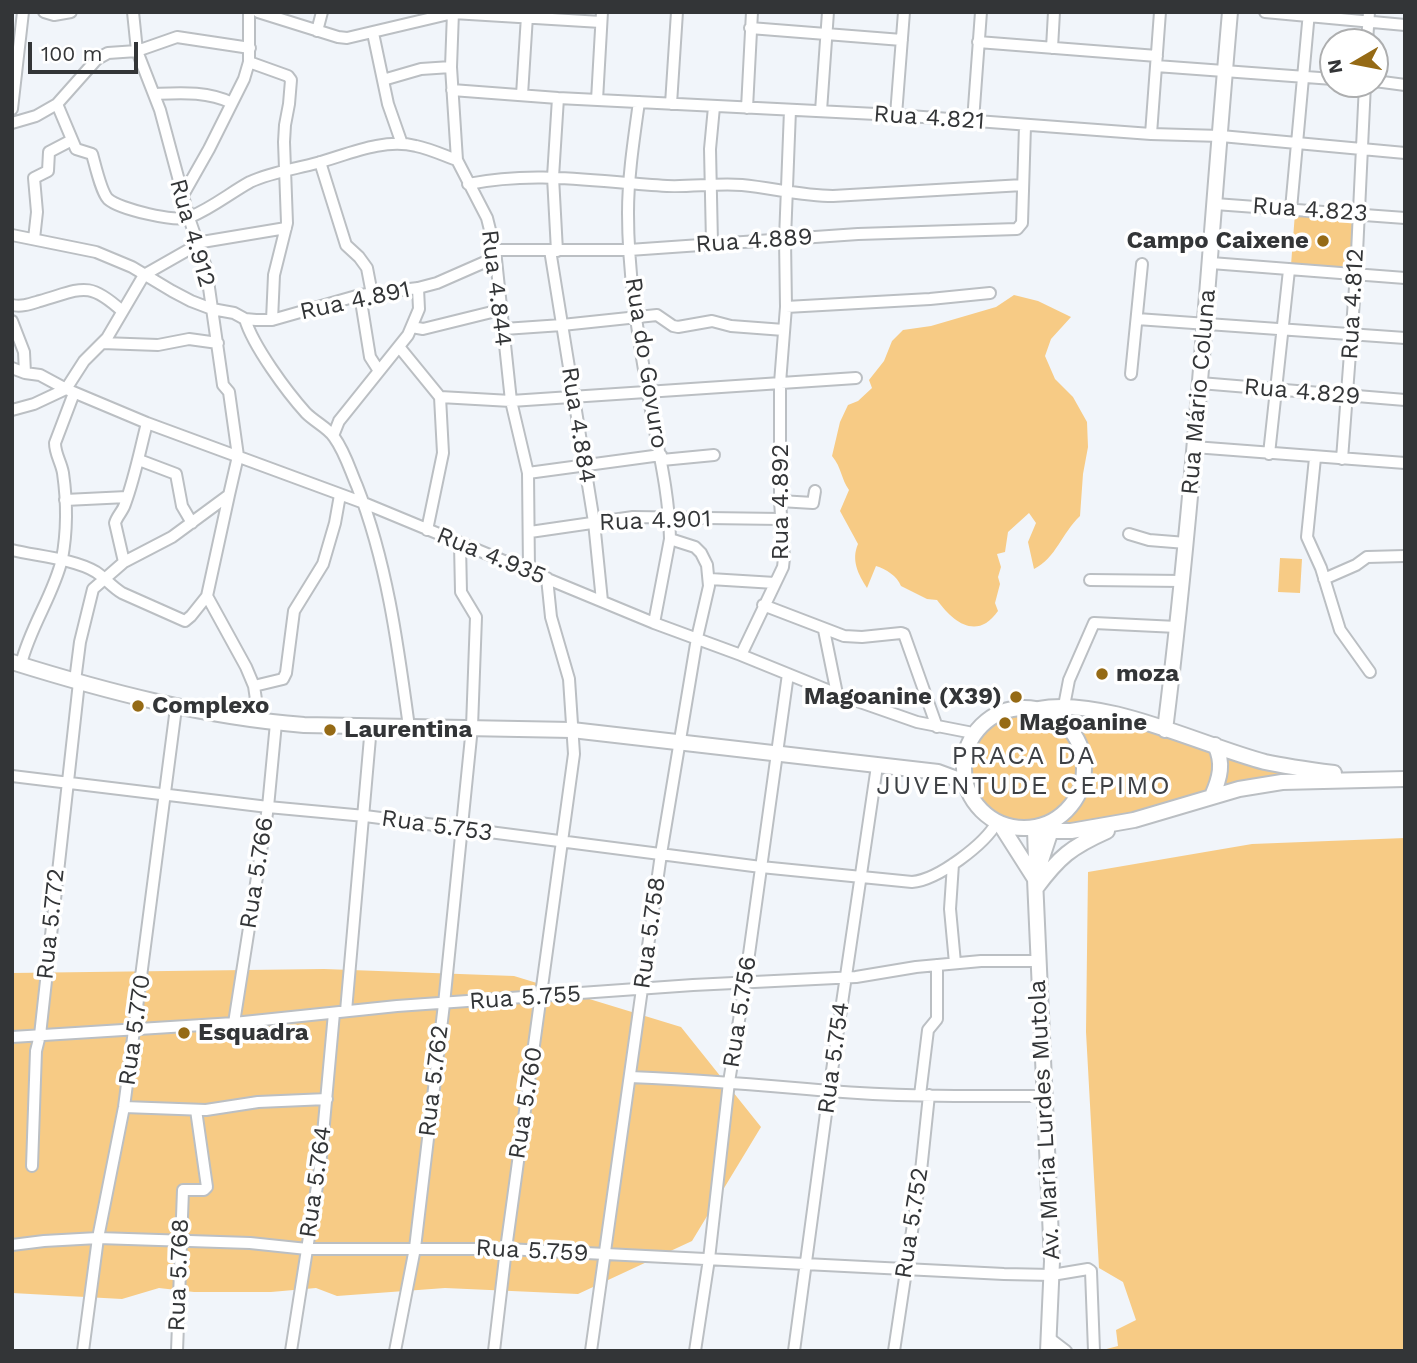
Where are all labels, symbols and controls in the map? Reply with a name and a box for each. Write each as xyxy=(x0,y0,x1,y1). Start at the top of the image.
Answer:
scale bar xyxy=(32,28,142,72)
north arrow xyxy=(1319,28,1389,98)
text: 100 m xyxy=(41,41,103,66)
text: N xyxy=(1322,57,1347,75)
street label: Rua 4.821 xyxy=(873,100,985,136)
street label: Rua 4.912 xyxy=(163,176,221,290)
street label: Rua 4.823 xyxy=(1251,192,1369,228)
street label: Rua 4.889 xyxy=(694,223,814,259)
place label: Campo Caixene xyxy=(1126,227,1309,255)
street label: Rua 4.844 xyxy=(475,228,517,348)
marker: Campo Caixene xyxy=(1315,233,1331,249)
street label: Rua 4.812 xyxy=(1336,248,1370,360)
street label: Rua 4.891 xyxy=(297,275,413,327)
street label: Rua do Govuro xyxy=(618,275,674,451)
street label: Rua Mário Coluna xyxy=(1176,288,1222,496)
street label: Rua 4.884 xyxy=(555,365,601,485)
street label: Rua 4.829 xyxy=(1243,373,1361,411)
street label: Rua 4.892 xyxy=(767,444,795,560)
street label: Rua 4.901 xyxy=(598,505,712,537)
street label: Rua 4.935 xyxy=(432,521,550,591)
place label: moza xyxy=(1116,660,1179,688)
marker: moza xyxy=(1094,666,1110,682)
place label: Magoanine (X39) xyxy=(804,683,1002,711)
marker: Magoanine (X39) xyxy=(1008,689,1024,705)
place label: Complexo xyxy=(152,692,269,720)
marker: Complexo xyxy=(130,698,146,714)
place label: Magoanine xyxy=(1019,709,1147,737)
marker: Magoanine xyxy=(997,715,1013,731)
place label: Laurentina xyxy=(344,716,472,744)
marker: Laurentina xyxy=(322,722,338,738)
district label: PRACA DA JUVENTUDE CEPIMO xyxy=(878,740,1170,802)
street label: Rua 5.753 xyxy=(380,804,494,848)
street label: Rua 5.766 xyxy=(234,815,280,931)
street label: Rua 5.772 xyxy=(31,867,71,981)
street label: Rua 5.758 xyxy=(628,875,672,991)
street label: Rua 5.756 xyxy=(717,954,763,1070)
street label: Rua 5.770 xyxy=(113,973,157,1087)
street label: Av. Maria Lurdes Mutola xyxy=(1023,979,1067,1261)
street label: Rua 5.755 xyxy=(468,980,582,1016)
street label: Rua 5.754 xyxy=(812,1000,856,1116)
place label: Esquadra xyxy=(198,1019,309,1047)
street label: Rua 5.762 xyxy=(413,1024,455,1138)
marker: Esquadra xyxy=(176,1025,192,1041)
street label: Rua 5.760 xyxy=(503,1045,549,1161)
street label: Rua 5.764 xyxy=(294,1124,338,1240)
street label: Rua 5.752 xyxy=(889,1165,935,1281)
street label: Rua 5.768 xyxy=(163,1218,195,1332)
street label: Rua 5.759 xyxy=(475,1234,589,1268)

